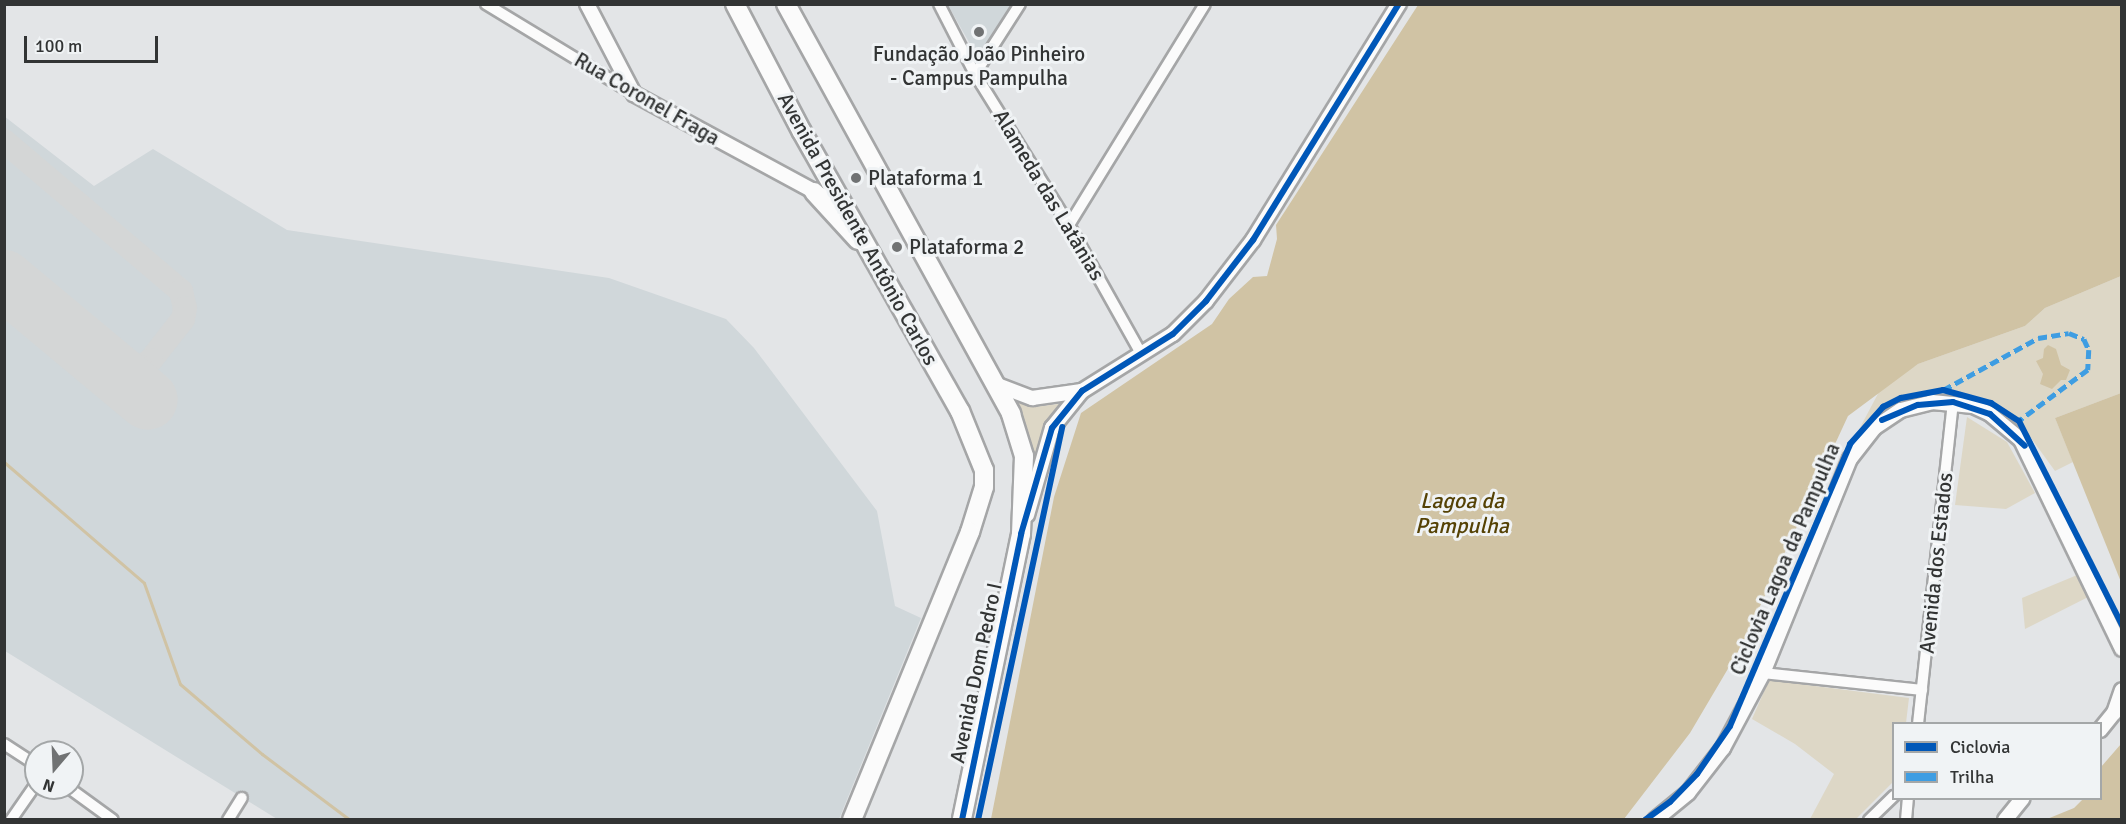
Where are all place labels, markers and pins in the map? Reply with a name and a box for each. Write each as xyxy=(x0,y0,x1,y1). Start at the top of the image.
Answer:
marker: Fundação João Pinheiro - Campus Pampulha xyxy=(972,25,986,39)
place label: Fundação João Pinheiro - Campus Pampulha xyxy=(873,41,1085,91)
place label: Plataforma 1 xyxy=(868,165,983,191)
marker: Plataforma 1 xyxy=(849,171,863,185)
place label: Plataforma 2 xyxy=(909,234,1024,260)
marker: Plataforma 2 xyxy=(890,240,904,254)

